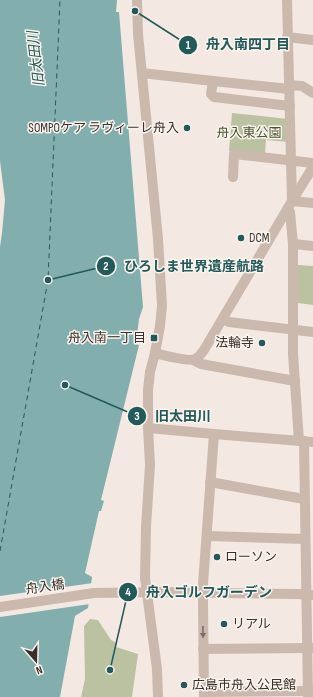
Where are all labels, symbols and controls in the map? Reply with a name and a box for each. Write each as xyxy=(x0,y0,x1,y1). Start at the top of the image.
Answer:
water label: 旧太田川 xyxy=(24,28,48,88)
callout: 舟入南四丁目 xyxy=(178,32,298,58)
text: 舟入南四丁目 xyxy=(206,36,290,53)
text: 1 xyxy=(186,38,191,53)
place label: SOMPOケア ラヴィーレ舟入 xyxy=(28,120,179,136)
marker: SOMPOケア ラヴィーレ舟入 xyxy=(182,123,192,133)
park label: 舟入東公園 xyxy=(216,125,282,141)
place label: DCM xyxy=(249,230,270,246)
marker: DCM xyxy=(236,233,246,243)
callout: ひろしま世界遺産航路 xyxy=(96,253,272,279)
text: ひろしま世界遺産航路 xyxy=(124,258,264,275)
text: 2 xyxy=(103,259,109,274)
place label: 舟入南一丁目 xyxy=(68,330,146,346)
marker: 舟入南一丁目 xyxy=(149,333,159,343)
place label: 法輪寺 xyxy=(215,335,254,351)
marker: 法輪寺 xyxy=(257,338,267,348)
callout: 旧太田川 xyxy=(127,403,219,429)
text: 旧太田川 xyxy=(155,408,211,425)
text: 3 xyxy=(134,409,140,424)
place label: ローソン xyxy=(225,549,277,565)
marker: ローソン xyxy=(212,552,222,562)
street label: 舟入橋 xyxy=(25,576,65,598)
callout: 舟入ゴルフガーデン xyxy=(118,579,280,605)
text: 舟入ゴルフガーデン xyxy=(146,584,272,601)
text: 4 xyxy=(125,585,131,600)
place label: リアル xyxy=(232,616,271,632)
marker: リアル xyxy=(219,619,229,629)
one-way arrow xyxy=(200,626,206,639)
north arrow xyxy=(16,641,56,681)
text: N xyxy=(34,663,44,677)
place label: 広島市舟入公民館 xyxy=(192,677,296,693)
marker: 広島市舟入公民館 xyxy=(179,680,189,690)

